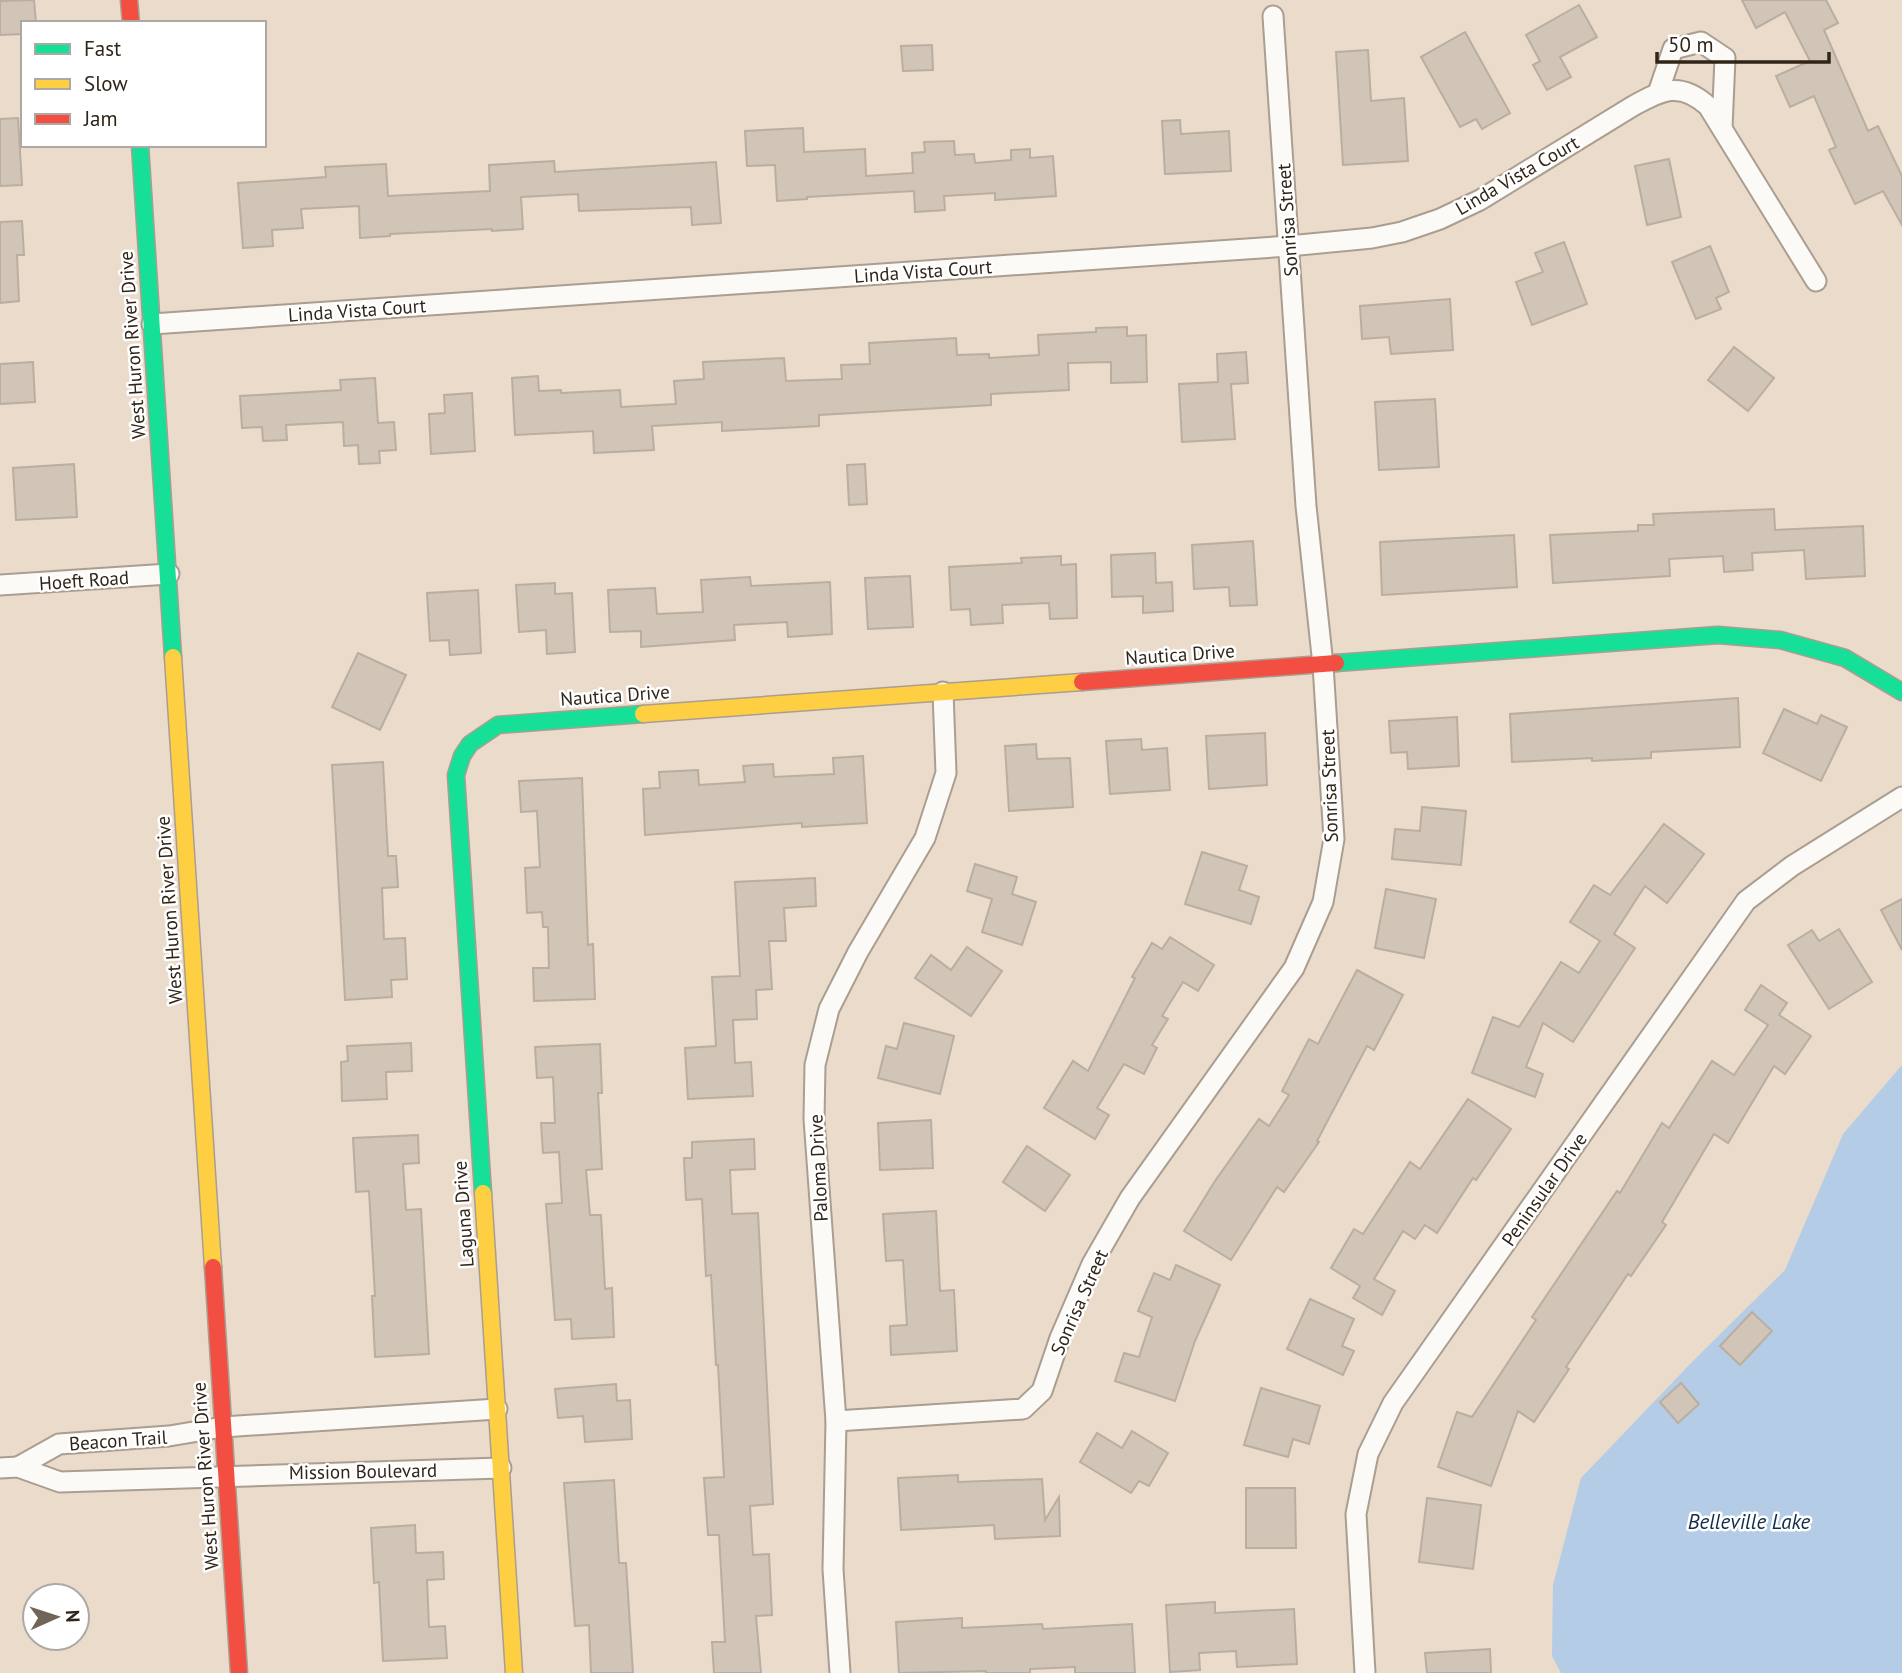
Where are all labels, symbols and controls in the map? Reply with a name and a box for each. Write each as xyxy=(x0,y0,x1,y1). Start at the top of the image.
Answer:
legend xyxy=(21,21,266,147)
scale bar xyxy=(1657,21,1828,65)
text: 50 m xyxy=(1668,31,1714,58)
text: Fast xyxy=(84,35,121,62)
text: Slow xyxy=(84,70,128,97)
text: Jam xyxy=(83,105,118,132)
street label: Linda Vista Court xyxy=(1451,130,1583,220)
street label: Sonrisa Street xyxy=(1271,162,1303,277)
street label: West Huron River Drive xyxy=(113,250,151,440)
street label: Linda Vista Court xyxy=(853,254,993,288)
street label: Linda Vista Court xyxy=(287,293,427,327)
street label: Hoeft Road xyxy=(38,565,130,595)
street label: Nautica Drive xyxy=(1124,638,1236,670)
street label: Nautica Drive xyxy=(559,679,671,711)
street label: Sonrisa Street xyxy=(1315,728,1343,843)
street label: West Huron River Drive xyxy=(150,815,188,1005)
street label: Paloma Drive xyxy=(803,1114,833,1222)
street label: Peninsular Drive xyxy=(1496,1128,1592,1250)
street label: Laguna Drive xyxy=(447,1160,479,1268)
street label: Sonrisa Street xyxy=(1045,1245,1113,1359)
street label: West Huron River Drive xyxy=(186,1381,224,1571)
street label: Beacon Trail xyxy=(68,1425,168,1455)
street label: Mission Boulevard xyxy=(289,1458,437,1484)
water label: Belleville Lake xyxy=(1688,1508,1810,1535)
north arrow xyxy=(21,1582,91,1652)
text: N xyxy=(61,1609,85,1623)

